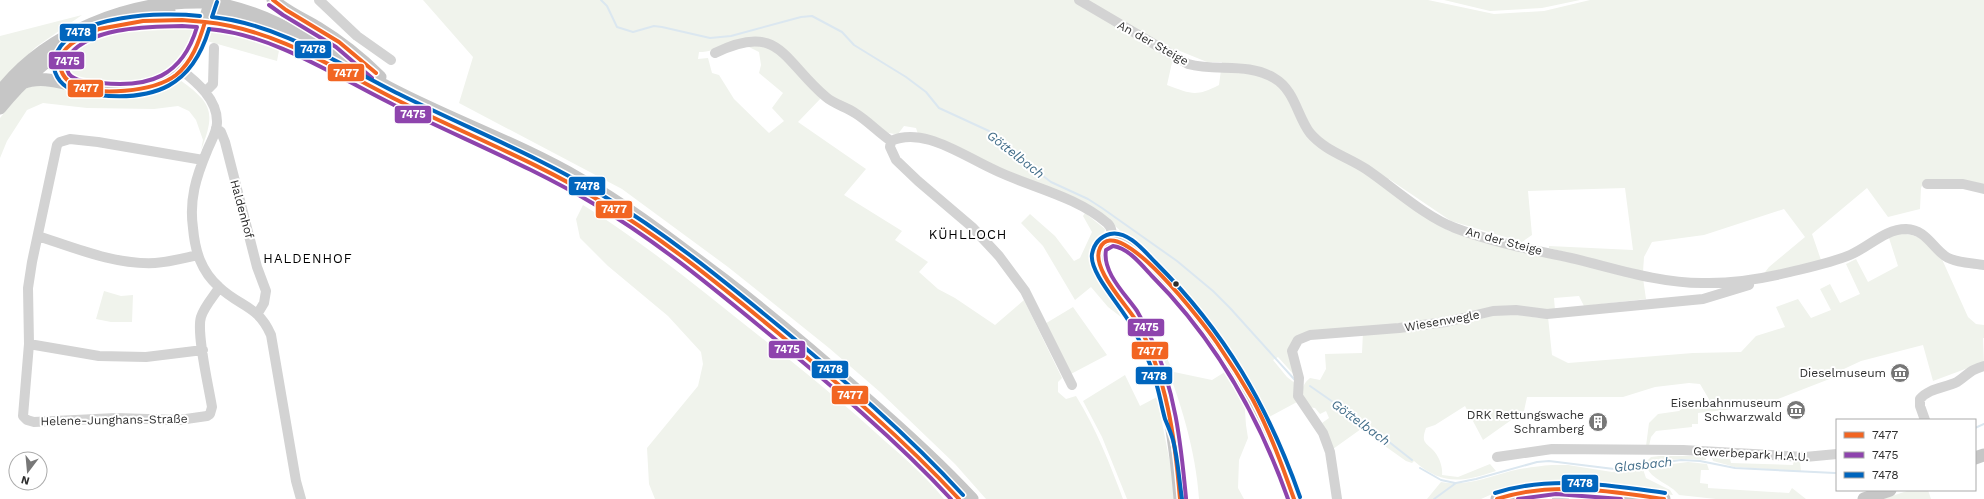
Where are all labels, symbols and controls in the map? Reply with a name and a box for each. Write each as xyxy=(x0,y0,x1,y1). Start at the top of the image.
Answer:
street label: An der Steige xyxy=(1115,18,1191,68)
line badge: 7478 xyxy=(59,23,97,42)
text: 7478 xyxy=(65,26,91,39)
line badge: 7478 xyxy=(294,40,332,59)
text: 7478 xyxy=(300,43,326,56)
line badge: 7475 xyxy=(48,51,85,70)
text: 7475 xyxy=(54,55,80,68)
line badge: 7477 xyxy=(327,63,365,82)
text: 7477 xyxy=(333,67,359,80)
line badge: 7477 xyxy=(67,79,104,98)
text: 7477 xyxy=(73,82,99,95)
line badge: 7475 xyxy=(394,105,432,124)
text: 7475 xyxy=(400,108,426,121)
water label: Göttelbach xyxy=(984,127,1047,181)
line badge: 7478 xyxy=(568,176,606,196)
street label: Haldenhof xyxy=(227,178,257,240)
text: 7478 xyxy=(574,180,600,193)
line badge: 7477 xyxy=(595,200,633,219)
text: 7477 xyxy=(601,203,627,216)
street label: An der Steige xyxy=(1464,224,1544,258)
district label: KÜHLLOCH xyxy=(929,227,1007,242)
district label: HALDENHOF xyxy=(263,251,353,266)
unlabelled marker xyxy=(1171,279,1181,289)
street label: Wiesenwegle xyxy=(1403,307,1481,334)
line badge: 7475 xyxy=(1127,318,1165,337)
text: 7475 xyxy=(1133,321,1159,334)
line badge: 7475 xyxy=(768,340,806,359)
line badge: 7477 xyxy=(1131,341,1169,360)
text: 7475 xyxy=(774,343,800,356)
text: 7477 xyxy=(1137,345,1163,358)
line badge: 7478 xyxy=(811,360,849,379)
museum icon: Dieselmuseum xyxy=(1889,362,1911,384)
text: 7478 xyxy=(817,363,843,376)
line badge: 7478 xyxy=(1135,366,1173,385)
place label: Dieselmuseum xyxy=(1799,366,1886,380)
text: 7478 xyxy=(1141,370,1167,383)
line badge: 7477 xyxy=(831,385,869,405)
text: 7477 xyxy=(837,389,863,402)
water label: Göttelbach xyxy=(1329,396,1393,449)
place label: Eisenbahnmuseum Schwarzwald xyxy=(1670,396,1782,424)
museum icon: Eisenbahnmuseum Schwarzwald xyxy=(1785,399,1807,421)
place label: DRK Rettungswache Schramberg xyxy=(1467,408,1585,436)
building icon: DRK Rettungswache Schramberg xyxy=(1587,411,1609,433)
street label: Helene-Junghans-Straße xyxy=(40,412,188,428)
legend xyxy=(1836,419,1976,491)
text: 7477 xyxy=(1872,428,1898,442)
street label: Gewerbepark H.A.U. xyxy=(1693,444,1809,464)
text: 7475 xyxy=(1872,448,1898,462)
north arrow xyxy=(8,451,48,491)
water label: Glasbach xyxy=(1613,454,1673,475)
text: 7478 xyxy=(1872,468,1899,482)
text: N xyxy=(20,473,31,488)
line badge: 7478 xyxy=(1561,474,1599,493)
text: 7478 xyxy=(1567,477,1593,490)

